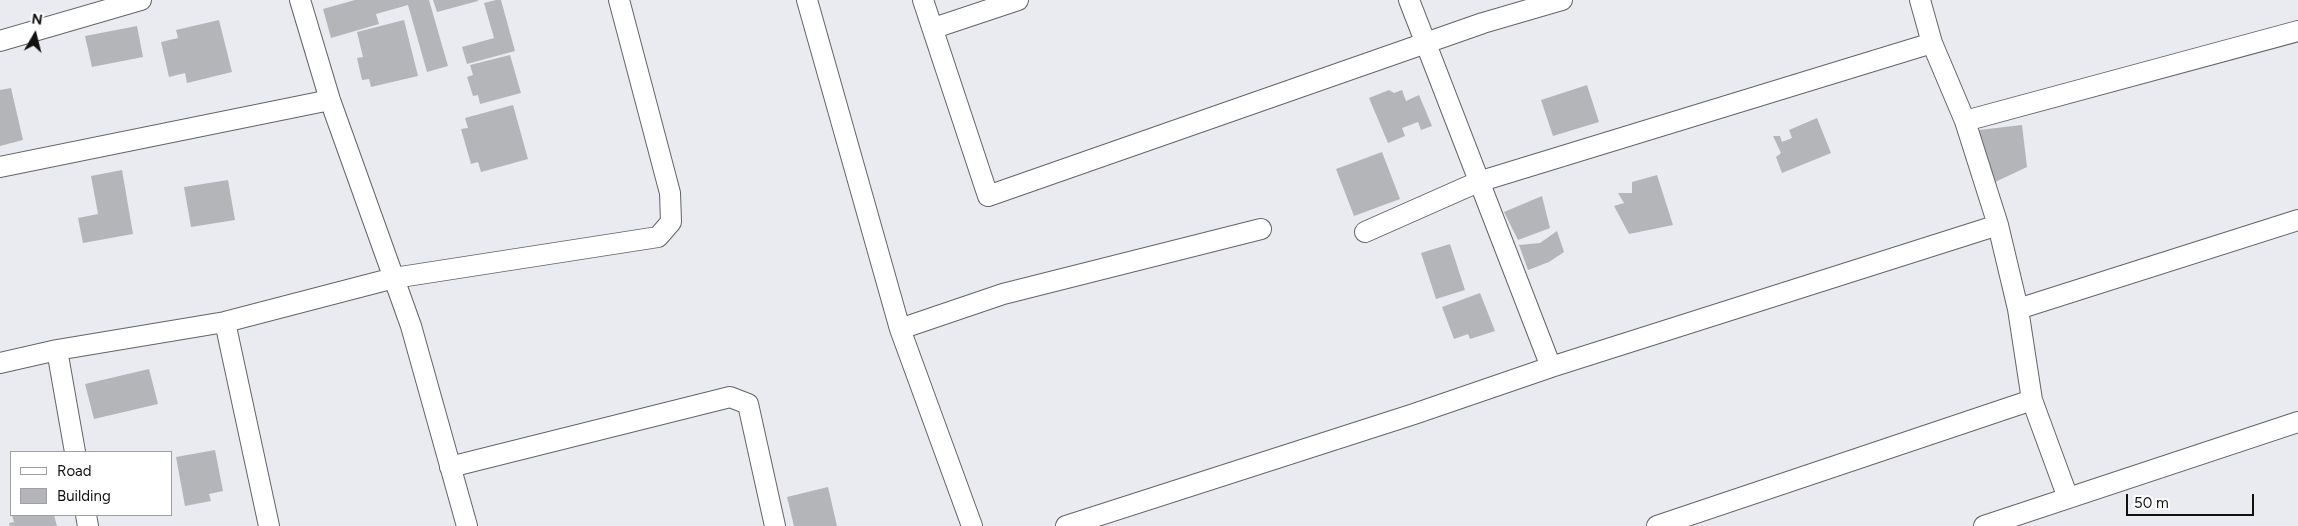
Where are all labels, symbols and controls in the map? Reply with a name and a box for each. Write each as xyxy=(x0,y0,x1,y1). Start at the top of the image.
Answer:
north arrow xyxy=(10,10,60,60)
text: N xyxy=(31,10,44,29)
legend xyxy=(10,451,172,516)
text: Road xyxy=(57,462,92,480)
scale bar xyxy=(2128,484,2256,516)
text: Building xyxy=(57,487,111,505)
text: 50 m xyxy=(2134,494,2169,512)

